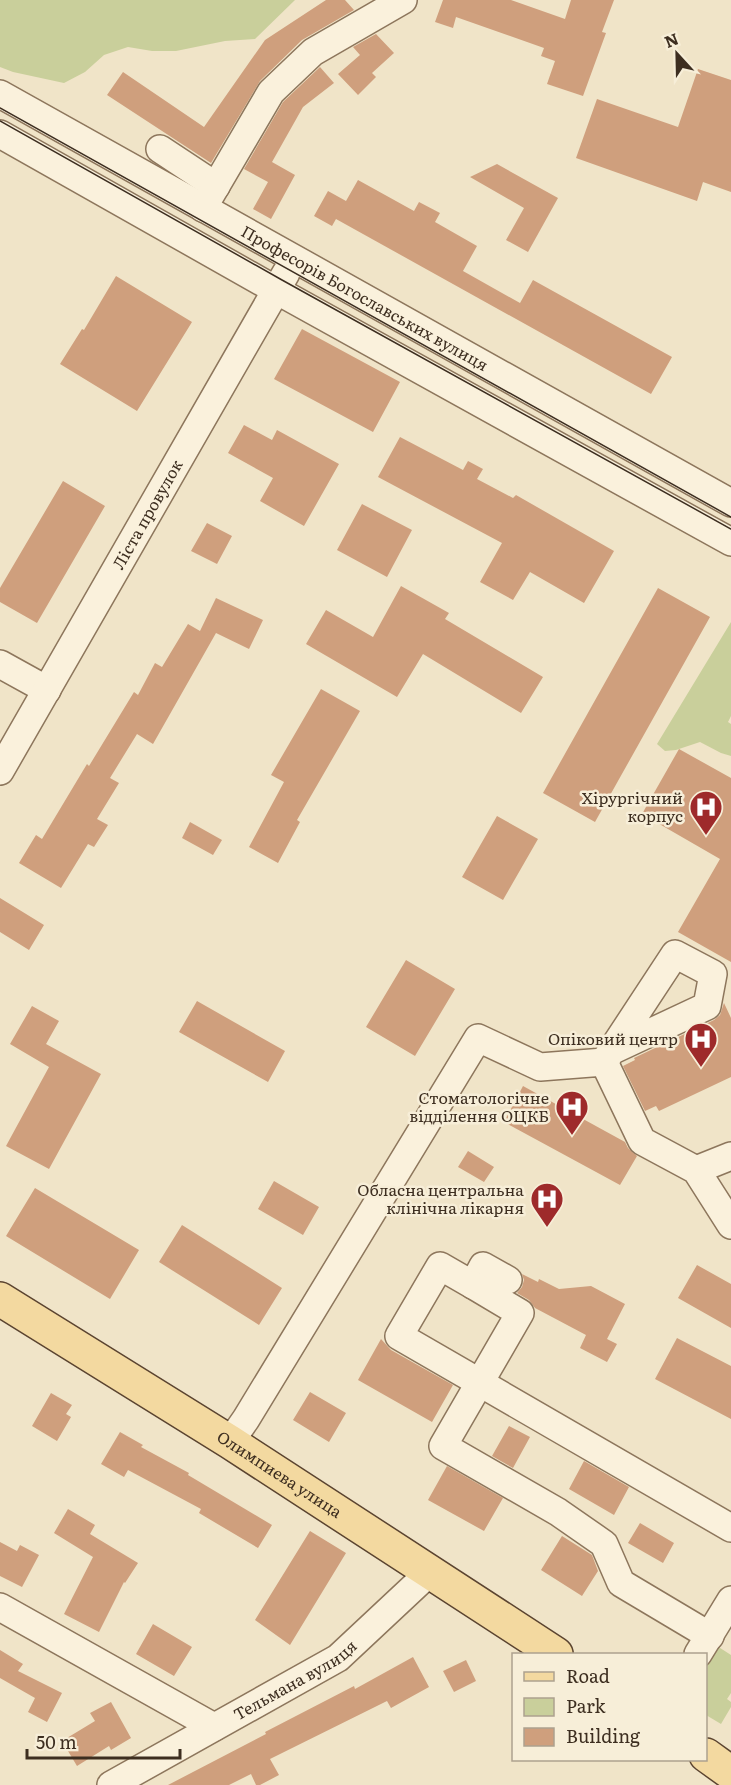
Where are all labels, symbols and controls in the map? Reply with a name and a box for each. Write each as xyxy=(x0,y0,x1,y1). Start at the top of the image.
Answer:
north arrow xyxy=(647,24,707,84)
text: N xyxy=(660,26,682,53)
street label: Професорів Богославських вулиця xyxy=(237,218,493,376)
street label: Ліста провулок xyxy=(105,454,188,573)
place label: Хірургічний корпус xyxy=(582,785,683,827)
hospital icon: Хірургічний корпус xyxy=(688,789,724,836)
hospital icon: Опіковий центр xyxy=(683,1021,719,1068)
place label: Опіковий центр xyxy=(548,1026,678,1050)
place label: Стоматологічне відділення ОЦКБ xyxy=(409,1085,549,1127)
hospital icon: Стоматологічне відділення ОЦКБ xyxy=(554,1089,590,1136)
place label: Обласна центральна клінічна лікарня xyxy=(357,1177,524,1219)
hospital icon: Обласна центральна клінічна лікарня xyxy=(529,1181,565,1228)
street label: Олимпиева улица xyxy=(213,1424,348,1523)
street label: Тельмана вулиця xyxy=(229,1633,362,1725)
legend xyxy=(512,1653,707,1761)
text: Road xyxy=(566,1662,610,1689)
text: Park xyxy=(566,1692,607,1719)
scale bar xyxy=(27,1722,180,1760)
text: Building xyxy=(566,1722,641,1749)
text: 50 m xyxy=(36,1728,77,1755)

